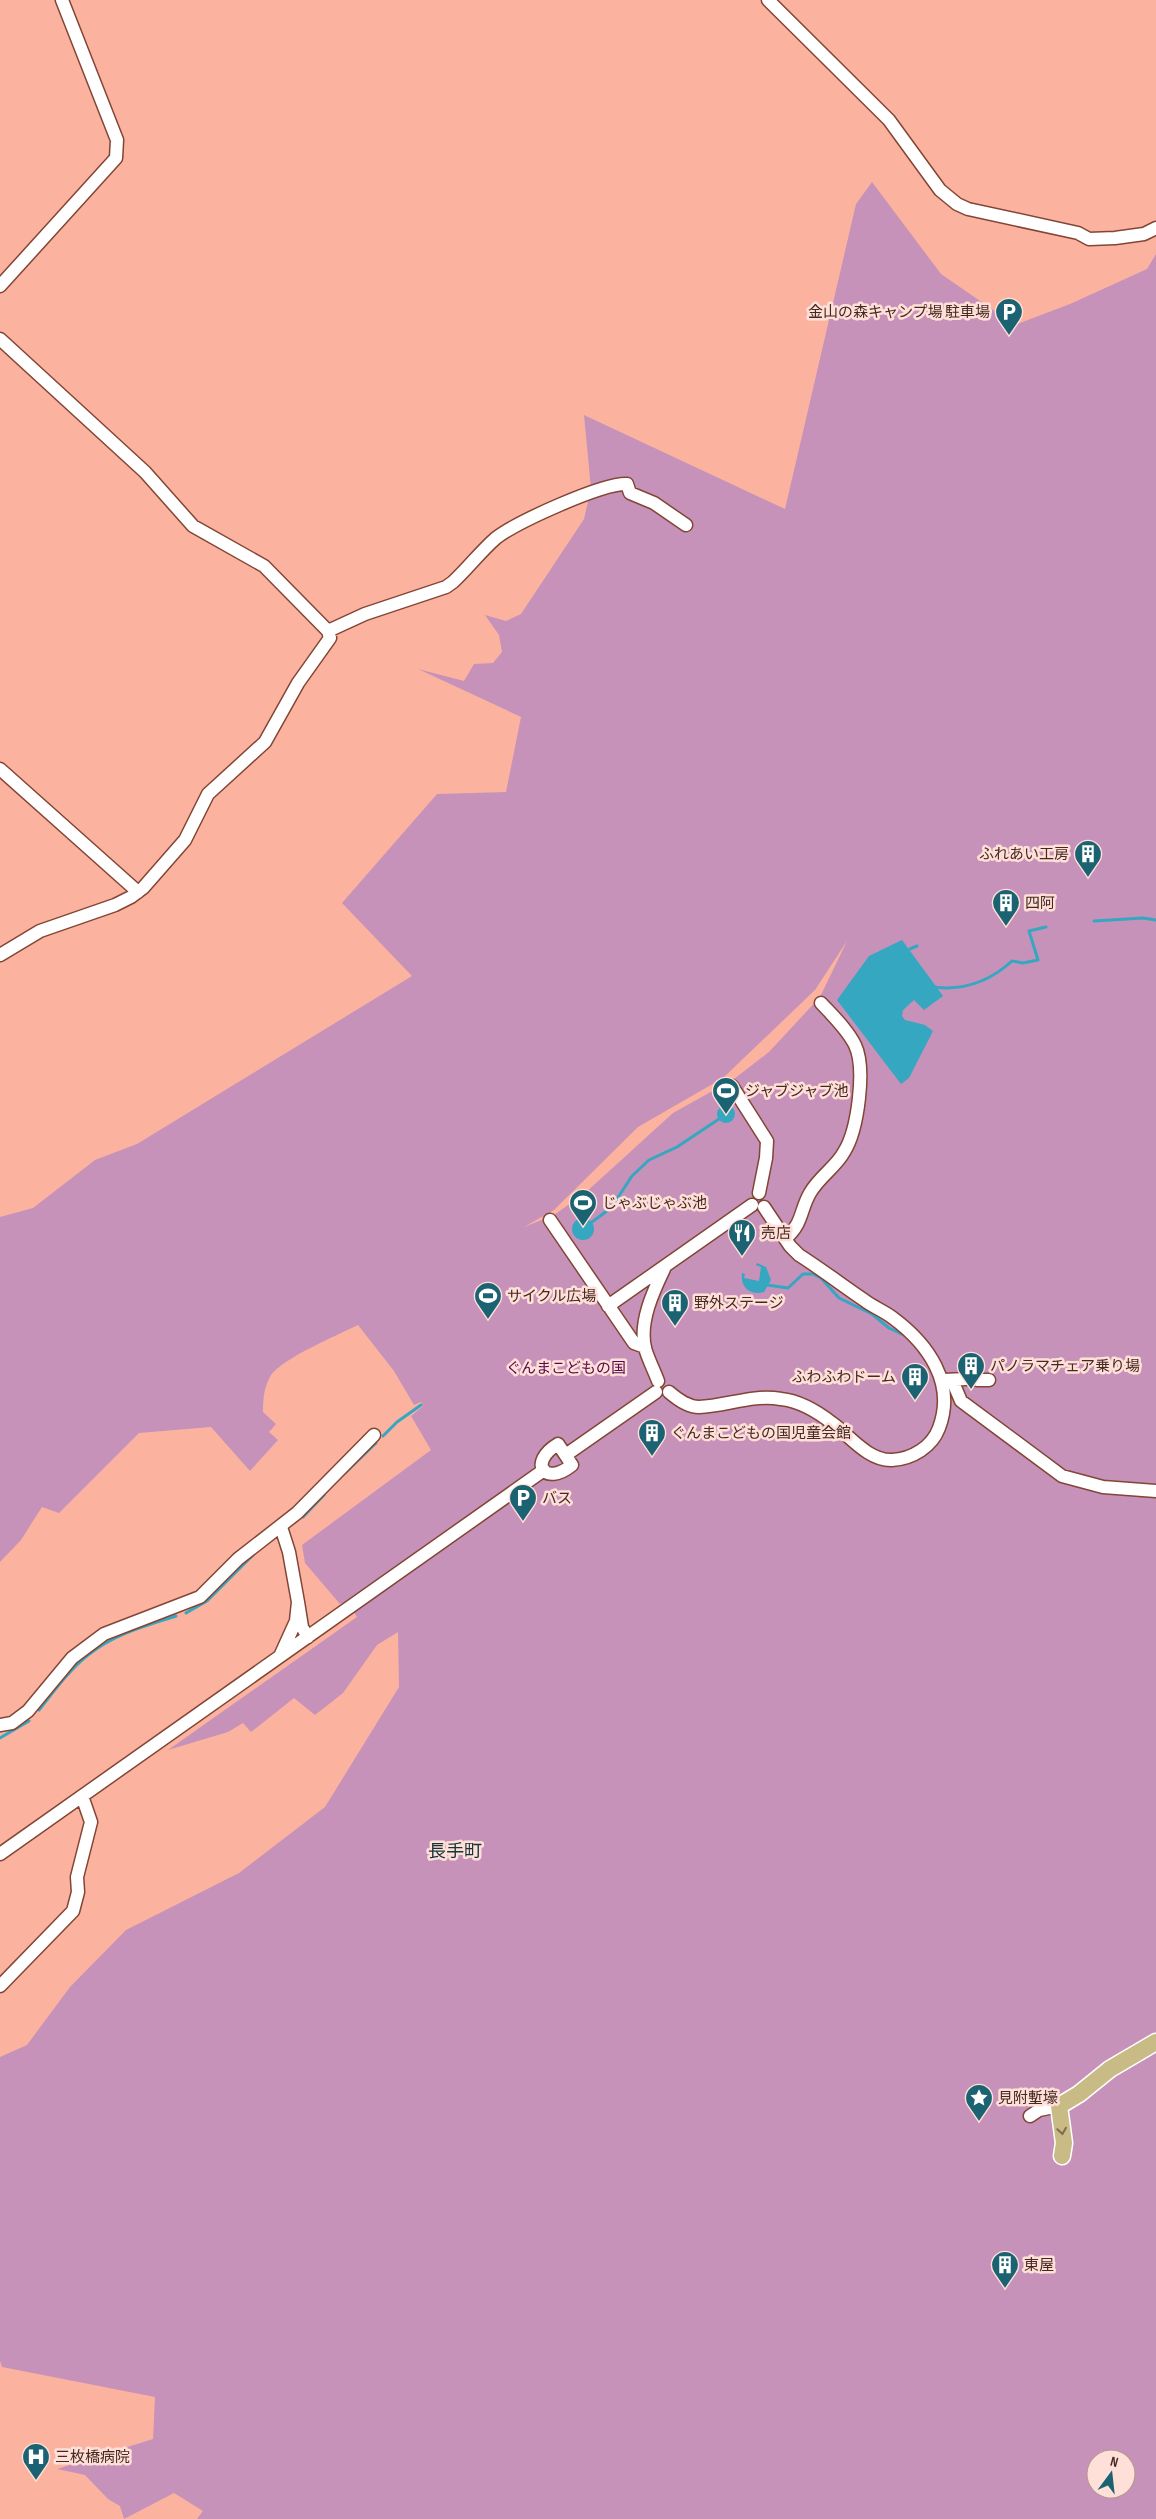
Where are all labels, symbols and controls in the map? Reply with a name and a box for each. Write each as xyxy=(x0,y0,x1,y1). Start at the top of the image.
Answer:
parking icon: 金山の森キャンプ場 駐車場 xyxy=(994,297,1024,336)
place label: 金山の森キャンプ場 駐車場 xyxy=(808,303,990,322)
building icon: ふれあい工房 xyxy=(1073,839,1103,878)
place label: ふれあい工房 xyxy=(979,845,1069,864)
building icon: 四阿 xyxy=(991,888,1021,927)
place label: 四阿 xyxy=(1025,894,1055,913)
sports icon: ジャブジャブ池 xyxy=(711,1076,741,1115)
place label: ジャブジャブ池 xyxy=(745,1082,849,1101)
sports icon: じゃぶじゃぶ池 xyxy=(568,1188,598,1227)
place label: じゃぶじゃぶ池 xyxy=(602,1194,707,1213)
restaurant icon: 売店 xyxy=(727,1218,757,1257)
place label: 売店 xyxy=(761,1224,791,1243)
sports icon: サイクル広場 xyxy=(473,1281,503,1320)
place label: サイクル広場 xyxy=(507,1287,596,1306)
building icon: 野外ステージ xyxy=(660,1288,690,1327)
place label: 野外ステージ xyxy=(694,1294,784,1313)
building icon: パノラマチェア乗り場 xyxy=(956,1351,986,1390)
place label: パノラマチェア乗り場 xyxy=(990,1357,1140,1376)
park label: ぐんまこどもの国 xyxy=(506,1359,626,1378)
building icon: ふわふわドーム xyxy=(900,1362,930,1401)
place label: ふわふわドーム xyxy=(791,1368,896,1387)
building icon: ぐんまこどもの国児童会館 xyxy=(637,1418,667,1457)
place label: ぐんまこどもの国児童会館 xyxy=(671,1424,851,1443)
parking icon: バス xyxy=(508,1483,538,1522)
place label: バス xyxy=(542,1489,572,1508)
district label: 長手町 xyxy=(428,1841,482,1862)
place icon: 見附塹壕 xyxy=(964,2083,994,2122)
place label: 見附塹壕 xyxy=(998,2089,1058,2108)
one-way arrow xyxy=(1056,2128,1067,2136)
building icon: 東屋 xyxy=(990,2250,1020,2289)
place label: 東屋 xyxy=(1024,2256,1054,2275)
hospital icon: 三枚橋病院 xyxy=(21,2442,51,2481)
place label: 三枚橋病院 xyxy=(55,2448,130,2467)
north arrow xyxy=(1086,2449,1136,2499)
text: N xyxy=(1108,2453,1120,2471)

